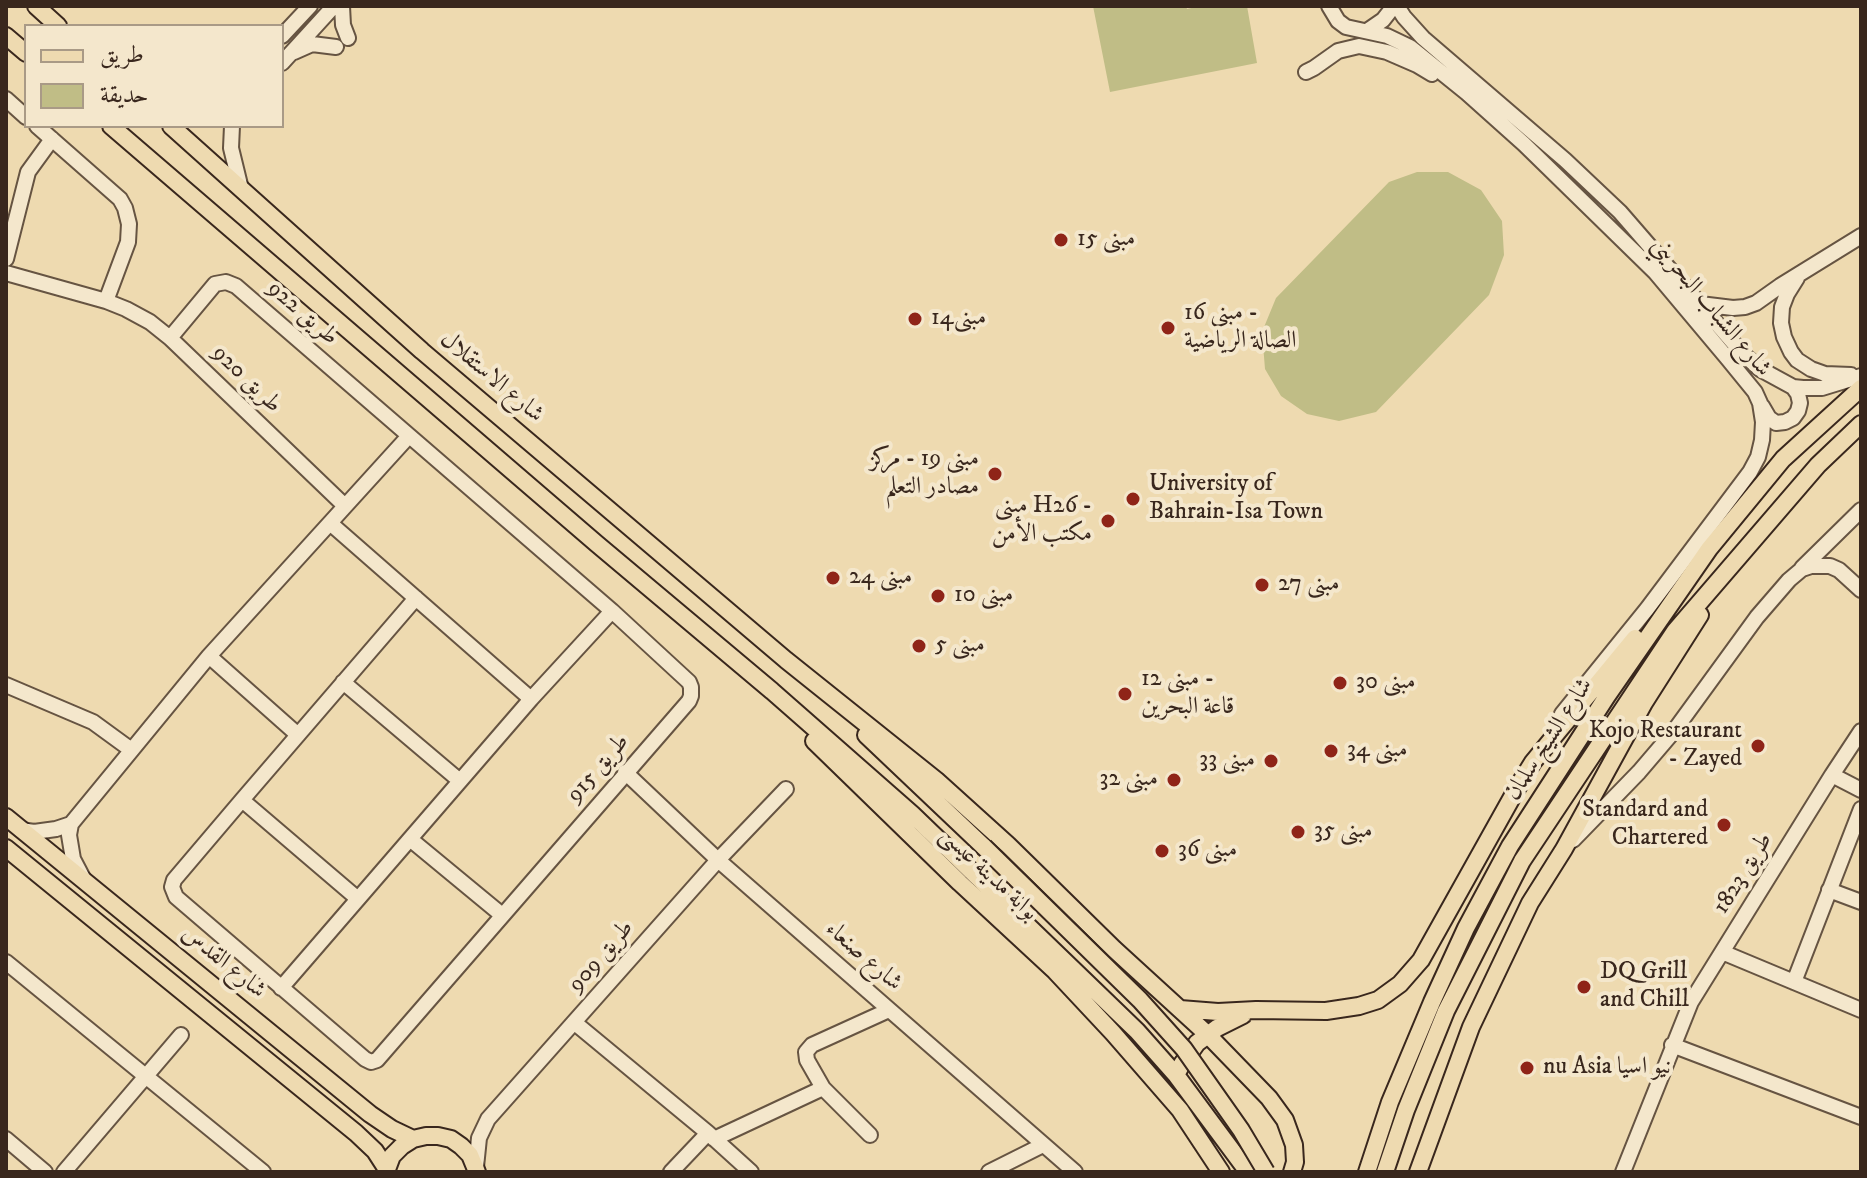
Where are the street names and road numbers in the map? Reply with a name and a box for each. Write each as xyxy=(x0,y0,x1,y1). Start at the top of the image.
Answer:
street label: شارع الشباب البحريني xyxy=(1643,232,1777,384)
street label: طريق 922 xyxy=(261,275,343,353)
street label: شارع الاستقلال xyxy=(433,326,549,430)
street label: طريق 920 xyxy=(205,340,287,420)
street label: شارع الشيخ سلمان xyxy=(1500,673,1600,807)
street label: طريق 915 xyxy=(561,729,637,809)
street label: بوابة مدينة عيسى xyxy=(933,822,1043,928)
street label: طريق 1823 xyxy=(1708,828,1780,920)
street label: طريق 909 xyxy=(563,915,641,999)
street label: شارع صنعاء xyxy=(819,916,907,998)
street label: شارع القدس xyxy=(175,920,271,1006)

